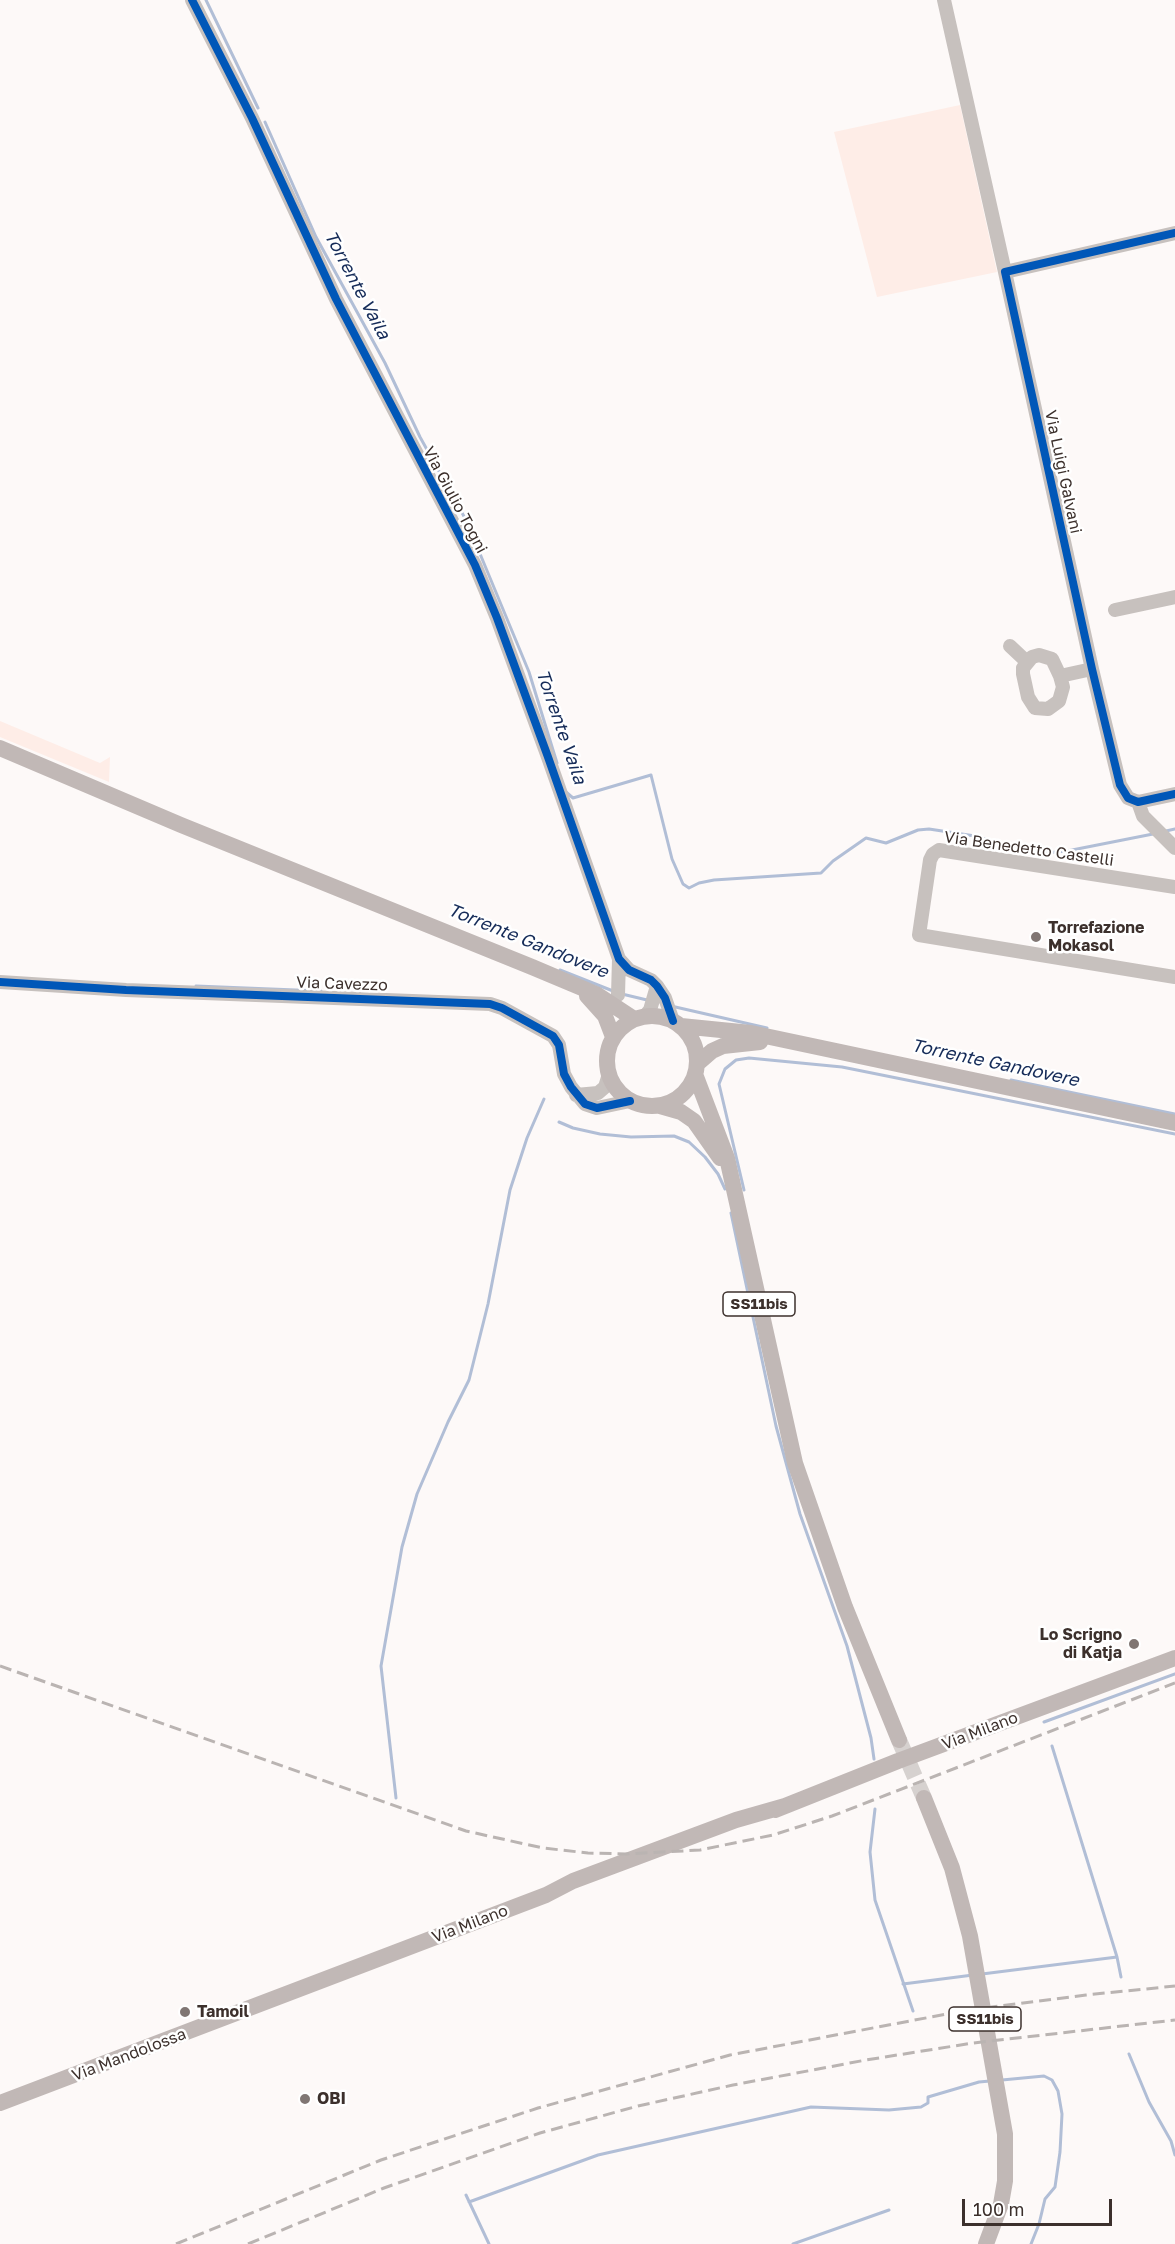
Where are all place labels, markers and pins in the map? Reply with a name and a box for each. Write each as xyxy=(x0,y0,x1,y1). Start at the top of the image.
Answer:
place label: Torrefazione Mokasol xyxy=(1048,918,1144,956)
marker: Torrefazione Mokasol xyxy=(1029,930,1043,944)
place label: Lo Scrigno di Katja xyxy=(1040,1625,1122,1663)
marker: Lo Scrigno di Katja xyxy=(1127,1637,1141,1651)
place label: Tamoil xyxy=(197,2002,249,2022)
marker: Tamoil xyxy=(178,2005,192,2019)
place label: OBI xyxy=(317,2089,346,2109)
marker: OBI xyxy=(298,2092,312,2106)

